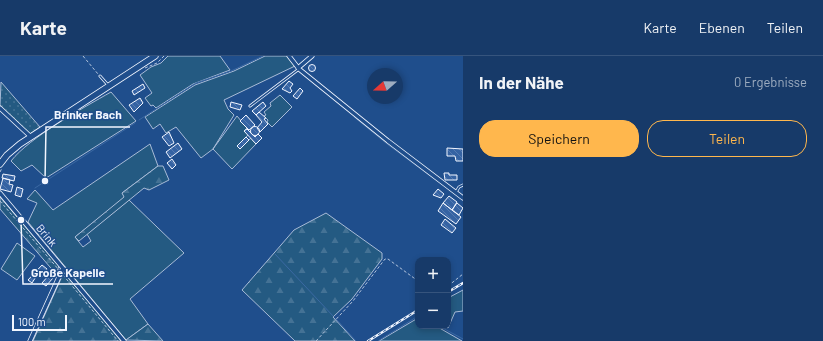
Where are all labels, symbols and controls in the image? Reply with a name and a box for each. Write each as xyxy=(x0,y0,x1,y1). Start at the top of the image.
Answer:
text: Karte xyxy=(20,16,67,39)
text: Karte xyxy=(643,19,677,36)
text: Ebenen xyxy=(699,19,745,36)
text: Teilen xyxy=(767,19,803,36)
north arrow xyxy=(367,68,403,104)
text: In der Nähe xyxy=(479,72,564,92)
text: 0 Ergebnisse xyxy=(734,74,807,90)
callout: Brinker Bach xyxy=(46,103,130,127)
text: Brinker Bach xyxy=(54,107,122,121)
button: Speichern xyxy=(479,120,639,157)
button: Teilen xyxy=(647,120,807,157)
street label: Brink xyxy=(34,221,60,249)
map controls xyxy=(415,257,451,329)
button: + xyxy=(415,257,451,293)
callout: Große Kapelle xyxy=(23,260,113,284)
text: Große Kapelle xyxy=(31,265,105,279)
button: − xyxy=(415,293,451,329)
scale bar xyxy=(12,313,67,332)
text: 100 m xyxy=(18,315,46,328)

